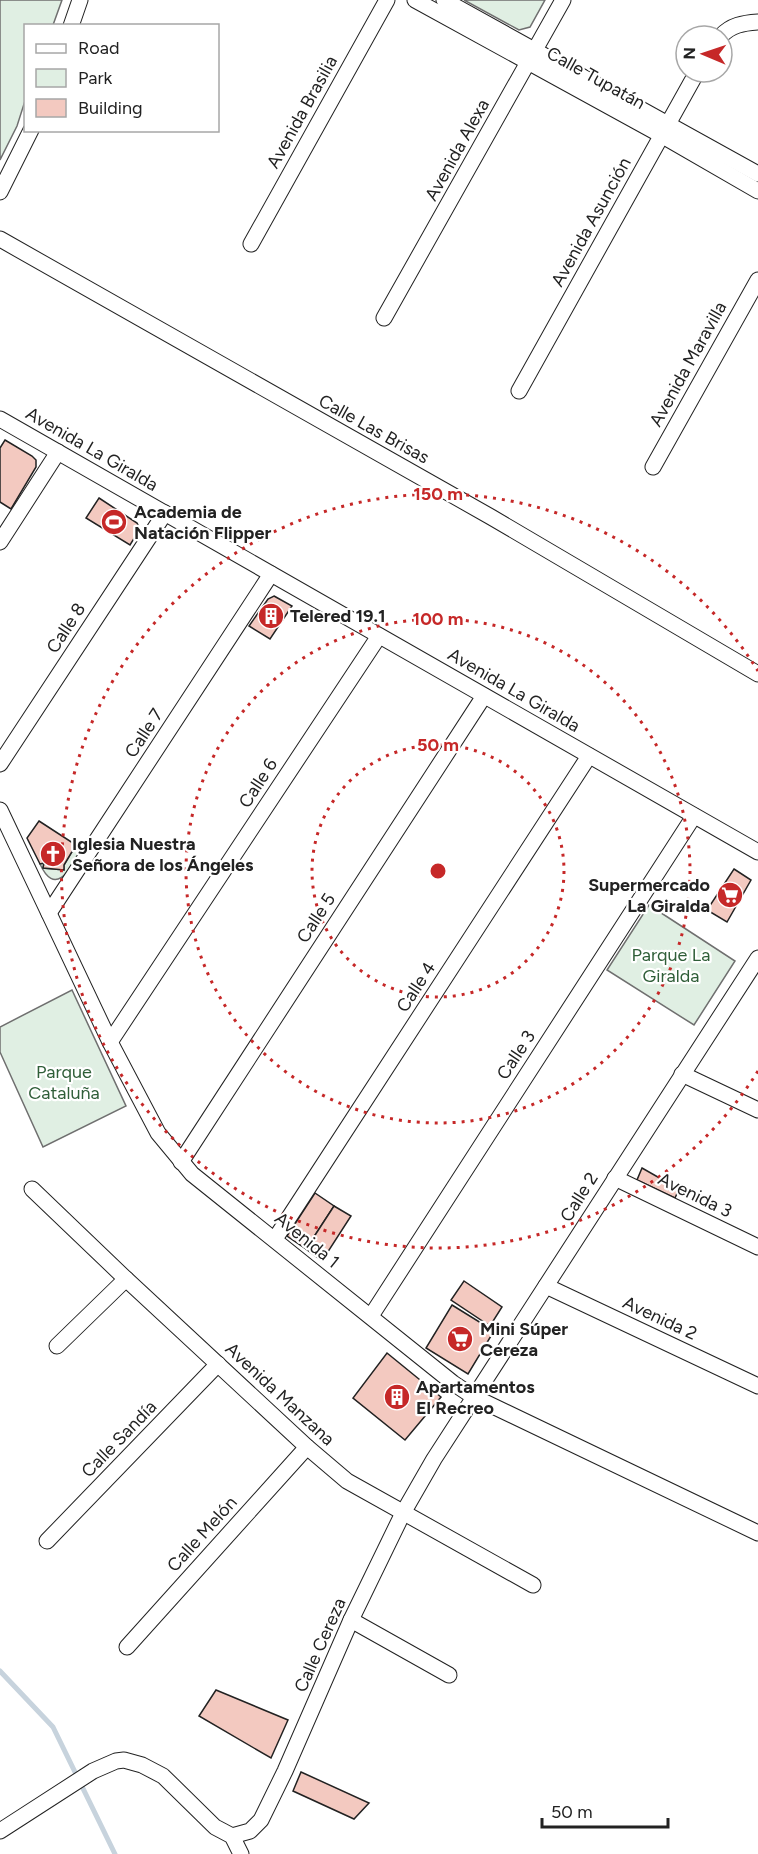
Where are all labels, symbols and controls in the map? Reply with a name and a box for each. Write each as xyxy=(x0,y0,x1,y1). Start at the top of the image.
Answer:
legend xyxy=(24,24,219,132)
north arrow xyxy=(674,24,734,84)
text: Road xyxy=(78,37,119,59)
street label: Calle Tupatán xyxy=(543,42,649,114)
text: N xyxy=(680,47,699,60)
street label: Avenida Brasilia xyxy=(262,52,342,172)
text: Park xyxy=(78,67,113,89)
street label: Avenida Alexa xyxy=(420,95,494,205)
text: Building xyxy=(78,97,143,119)
street label: Avenida Asunción xyxy=(546,154,636,290)
street label: Avenida Maravilla xyxy=(645,298,731,430)
street label: Calle Las Brisas xyxy=(315,390,433,468)
street label: Avenida La Giralda xyxy=(22,402,162,496)
text: 150 m xyxy=(413,483,463,505)
place label: Academia de Natación Flipper xyxy=(134,501,271,544)
sports icon: Academia de Natación Flipper xyxy=(99,507,129,537)
street label: Calle 8 xyxy=(42,599,90,657)
building icon: Telered 19.1 xyxy=(256,601,286,631)
place label: Telered 19.1 xyxy=(290,605,386,627)
text: 100 m xyxy=(413,608,463,630)
street label: Avenida La Giralda xyxy=(444,643,584,737)
street label: Calle 7 xyxy=(120,704,168,762)
text: 50 m xyxy=(417,734,459,756)
street label: Calle 6 xyxy=(234,754,282,812)
place label: Iglesia Nuestra Señora de los Ángeles xyxy=(72,833,254,876)
church icon: Iglesia Nuestra Señora de los Ángeles xyxy=(38,839,68,869)
centre of rings xyxy=(428,861,448,881)
place label: Supermercado La Giralda xyxy=(588,874,710,917)
supermarket icon: Supermercado La Giralda xyxy=(715,880,745,910)
street label: Calle 5 xyxy=(292,889,340,947)
park label: Parque La Giralda xyxy=(632,944,710,987)
street label: Calle 4 xyxy=(392,958,440,1016)
street label: Calle 3 xyxy=(492,1026,540,1084)
park label: Parque Cataluña xyxy=(28,1061,100,1104)
street label: Calle 2 xyxy=(555,1168,603,1226)
street label: Avenida 3 xyxy=(655,1168,735,1222)
street label: Avenida 1 xyxy=(270,1207,344,1273)
street label: Avenida 2 xyxy=(619,1291,701,1345)
place label: Mini Súper Cereza xyxy=(480,1318,568,1361)
supermarket icon: Mini Súper Cereza xyxy=(445,1324,475,1354)
street label: Avenida Manzana xyxy=(221,1338,339,1450)
place label: Apartamentos El Recreo xyxy=(416,1376,535,1419)
building icon: Apartamentos El Recreo xyxy=(382,1382,412,1412)
street label: Calle Sandía xyxy=(77,1396,161,1482)
street label: Calle Melón xyxy=(162,1492,242,1576)
street label: Calle Cereza xyxy=(289,1594,351,1696)
scale bar xyxy=(542,1791,668,1829)
text: 50 m xyxy=(551,1801,593,1823)

